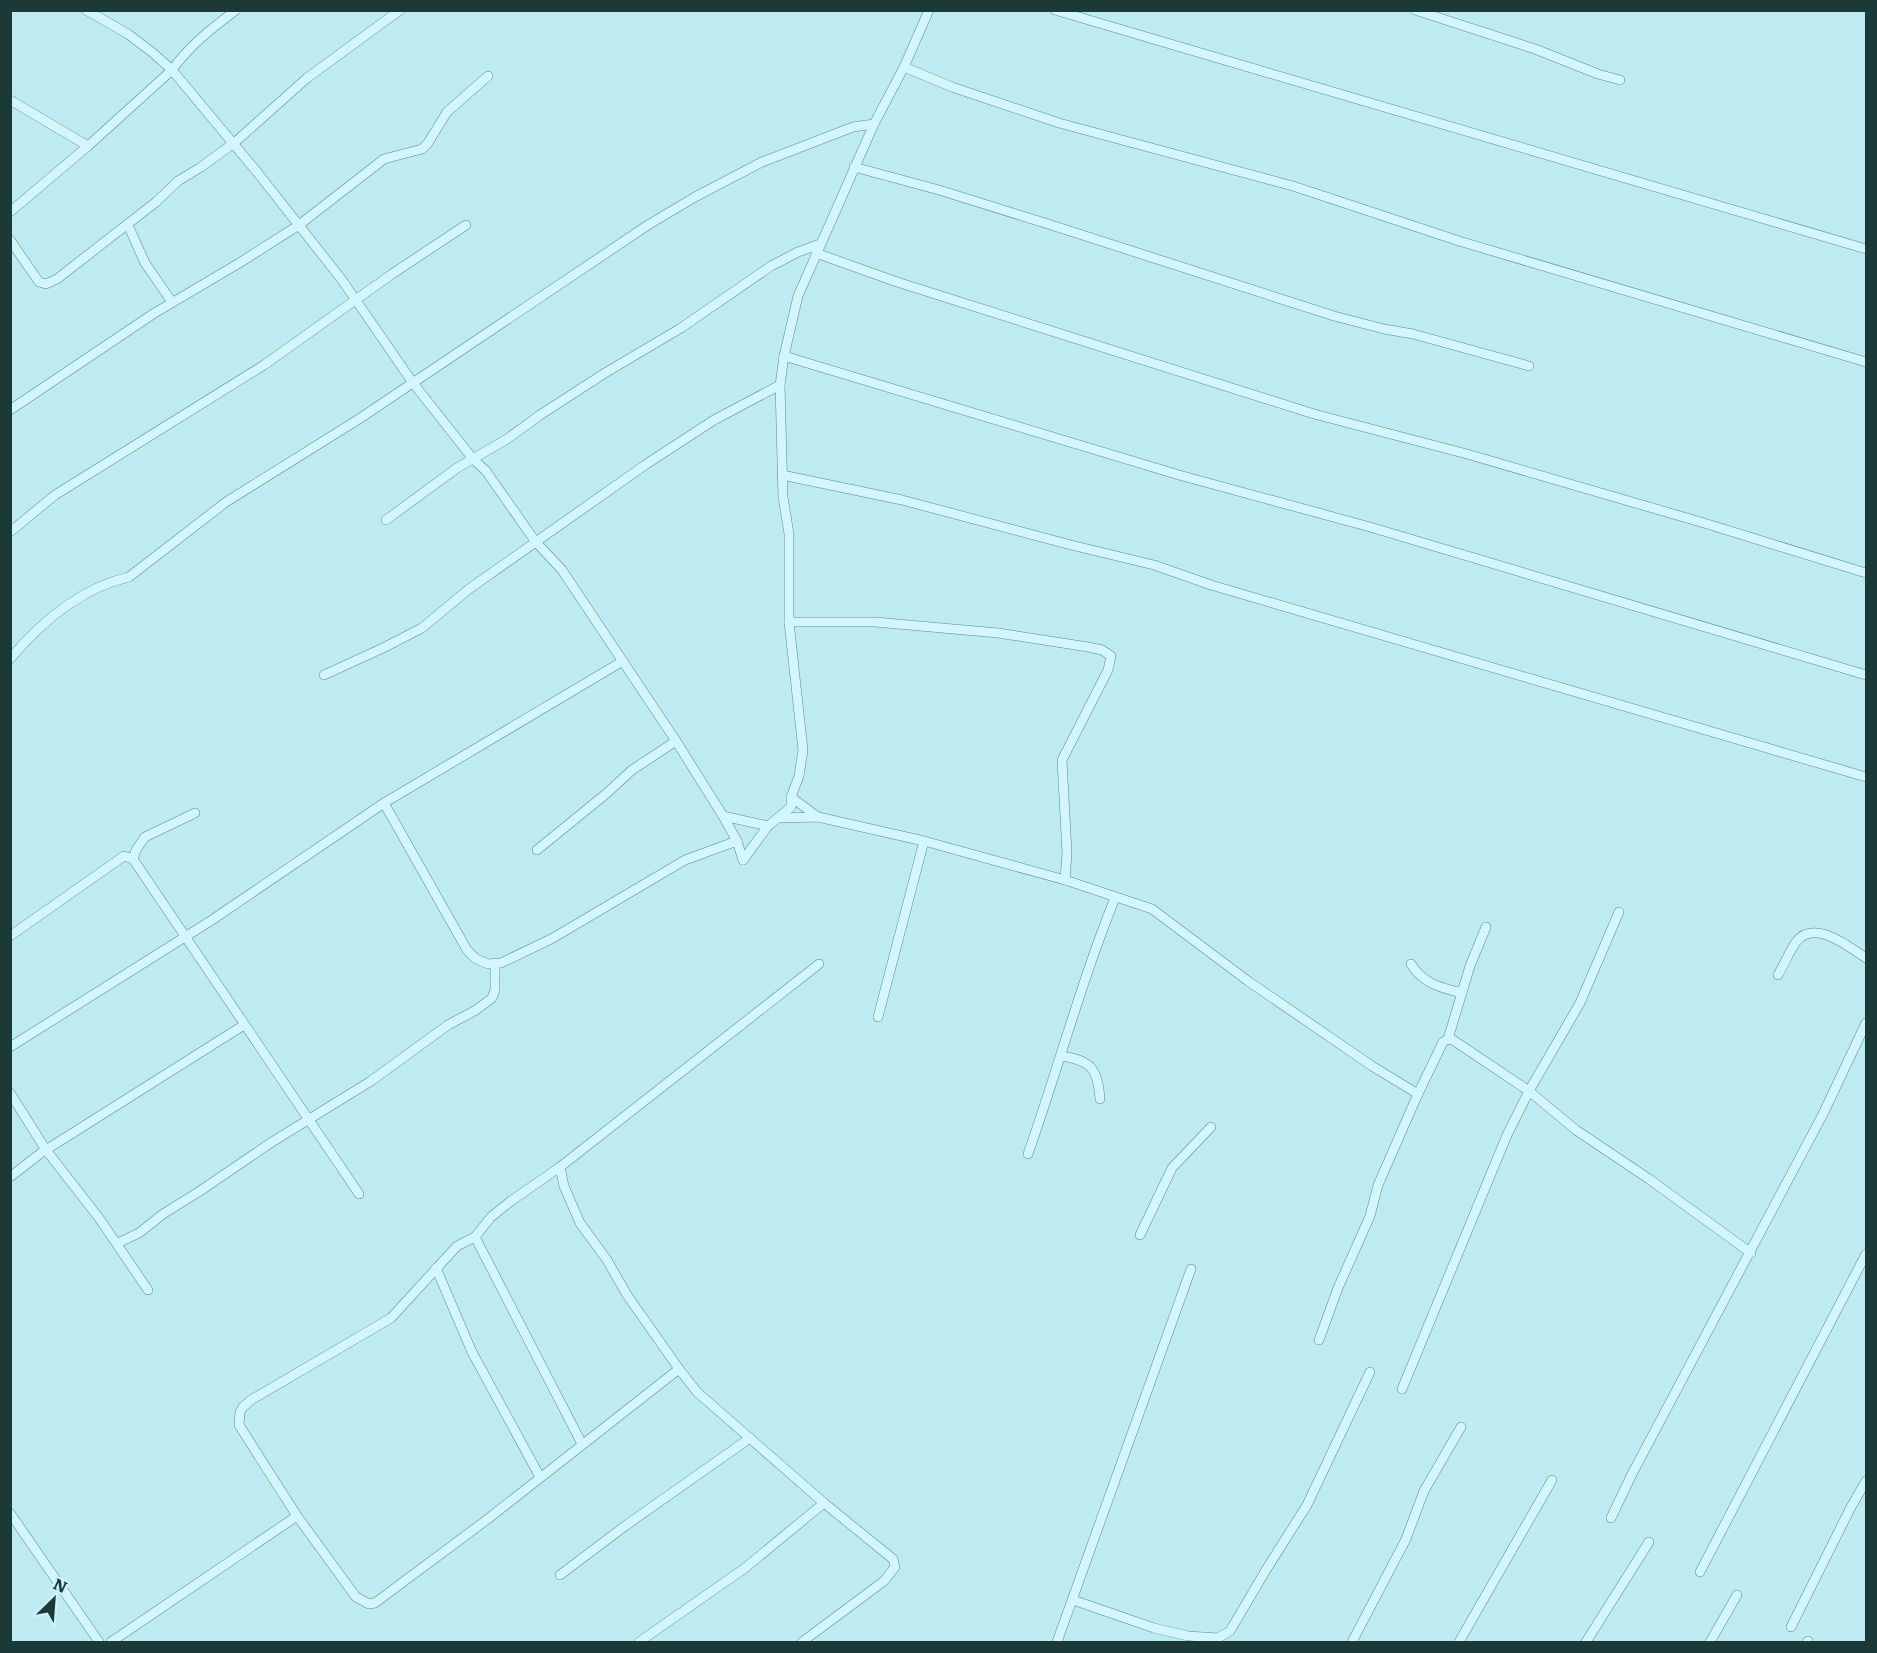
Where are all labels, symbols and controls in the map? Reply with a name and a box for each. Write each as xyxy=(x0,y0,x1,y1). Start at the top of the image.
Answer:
north arrow xyxy=(24,1569,84,1629)
text: N xyxy=(50,1571,72,1598)

